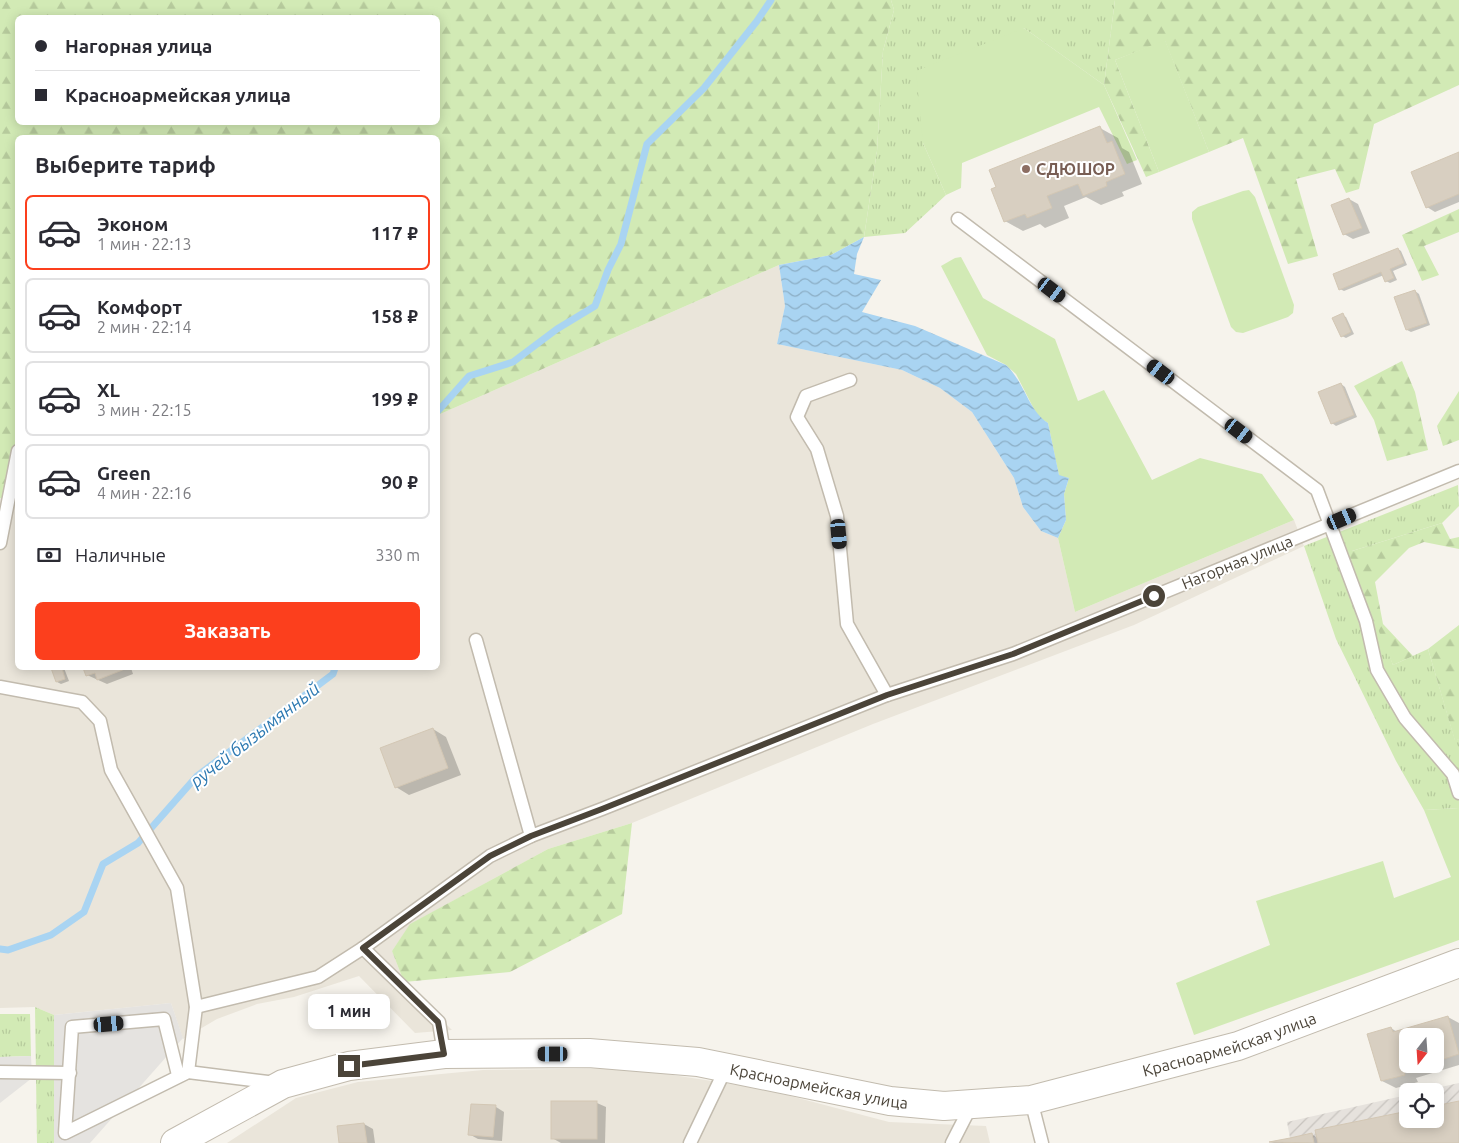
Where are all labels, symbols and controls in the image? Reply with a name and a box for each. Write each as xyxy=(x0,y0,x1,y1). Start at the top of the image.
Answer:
text: Нагорная улица xyxy=(65,35,212,57)
text: Красноармейская улица xyxy=(65,84,291,106)
text: Выберите тариф xyxy=(35,152,216,177)
place label: СДЮШОР xyxy=(1036,160,1115,178)
marker: СДЮШОР xyxy=(1020,163,1032,175)
icon: car xyxy=(37,210,82,255)
text: Эконом xyxy=(97,213,168,235)
text: 117 ₽ xyxy=(371,222,418,244)
text: 1 мин · 22:13 xyxy=(97,235,191,253)
car xyxy=(1035,275,1068,305)
icon: car xyxy=(37,293,82,338)
text: Комфорт xyxy=(97,296,182,318)
text: 158 ₽ xyxy=(371,305,418,327)
text: 2 мин · 22:14 xyxy=(97,318,191,336)
car xyxy=(1144,357,1177,387)
icon: car xyxy=(37,376,82,421)
text: XL xyxy=(97,379,120,401)
text: 199 ₽ xyxy=(371,388,418,410)
text: 3 мин · 22:15 xyxy=(97,401,191,419)
car xyxy=(1222,416,1255,446)
icon: car xyxy=(37,459,82,504)
text: Green xyxy=(97,462,151,484)
text: 90 ₽ xyxy=(381,471,418,493)
text: 4 мин · 22:16 xyxy=(97,484,191,502)
car xyxy=(1325,506,1358,532)
car xyxy=(830,518,847,550)
street label: Нагорная улица xyxy=(1179,532,1295,592)
icon: cash xyxy=(35,541,63,569)
text: Наличные xyxy=(75,544,166,566)
text: 330 m xyxy=(375,546,420,564)
route start xyxy=(1143,585,1165,607)
button: Заказать xyxy=(35,602,420,660)
water label: ручей бызымянный xyxy=(185,677,323,791)
callout: 1 мин xyxy=(308,994,390,1028)
text: 1 мин xyxy=(327,1002,371,1020)
street label: Красноармейская улица xyxy=(1140,1009,1319,1080)
car xyxy=(93,1015,124,1033)
north arrow xyxy=(1399,1028,1444,1072)
map controls xyxy=(1399,1028,1444,1128)
car xyxy=(538,1047,568,1062)
route end xyxy=(338,1055,360,1077)
street label: Красноармейская улица xyxy=(728,1060,909,1112)
button: locate xyxy=(1399,1083,1444,1128)

